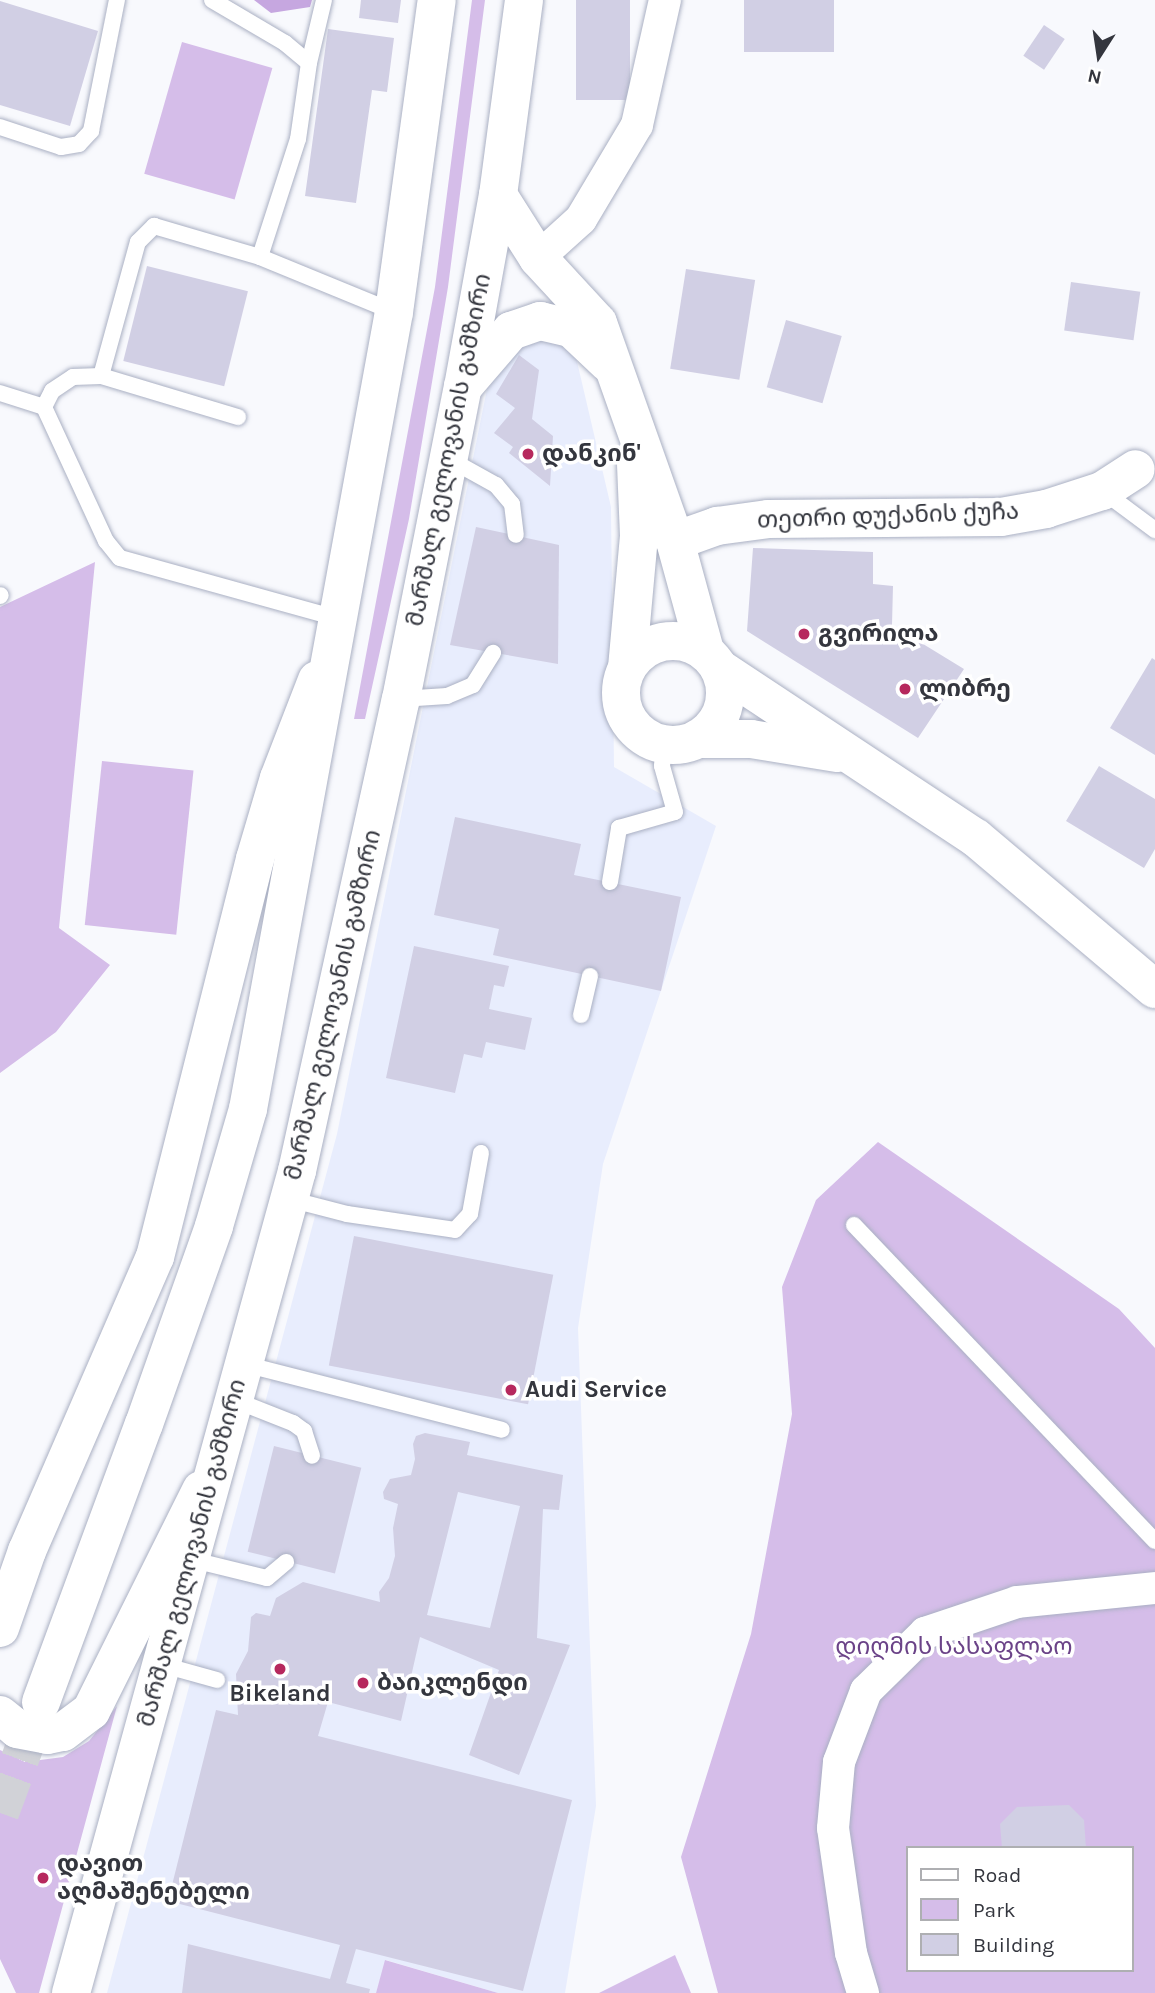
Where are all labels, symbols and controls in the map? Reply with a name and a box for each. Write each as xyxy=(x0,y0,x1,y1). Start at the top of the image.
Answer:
north arrow xyxy=(1064,21,1134,91)
text: N xyxy=(1086,64,1104,89)
street label: მარშალ გელოვანის გამზირი xyxy=(401,271,497,629)
place label: დანკინ' xyxy=(542,440,641,468)
marker: დანკინ' xyxy=(520,446,536,462)
street label: თეთრი დუქანის ქუჩა xyxy=(757,497,1019,535)
place label: გვირილა xyxy=(818,620,938,648)
marker: გვირილა xyxy=(796,626,812,642)
place label: ლიბრე xyxy=(919,675,1011,703)
marker: ლიბრე xyxy=(897,681,913,697)
street label: მარშალ გელოვანის გამზირი xyxy=(279,827,387,1183)
street label: მარშალ გელოვანის გამზირი xyxy=(132,1376,252,1730)
place label: Audi Service xyxy=(525,1376,667,1404)
marker: Audi Service xyxy=(503,1382,519,1398)
park label: დიღმის სასაფლაო xyxy=(835,1633,1073,1661)
marker: Bikeland xyxy=(272,1661,288,1677)
place label: ბაიკლენდი xyxy=(377,1669,528,1697)
marker: ბაიკლენდი xyxy=(355,1675,371,1691)
place label: Bikeland xyxy=(229,1680,331,1708)
legend xyxy=(906,1846,1134,1972)
place label: დავით აღმაშენებელი xyxy=(57,1850,250,1906)
text: Road xyxy=(973,1863,1021,1887)
marker: დავით აღმაშენებელი xyxy=(35,1870,51,1886)
text: Park xyxy=(973,1898,1016,1922)
text: Building xyxy=(973,1933,1054,1957)

